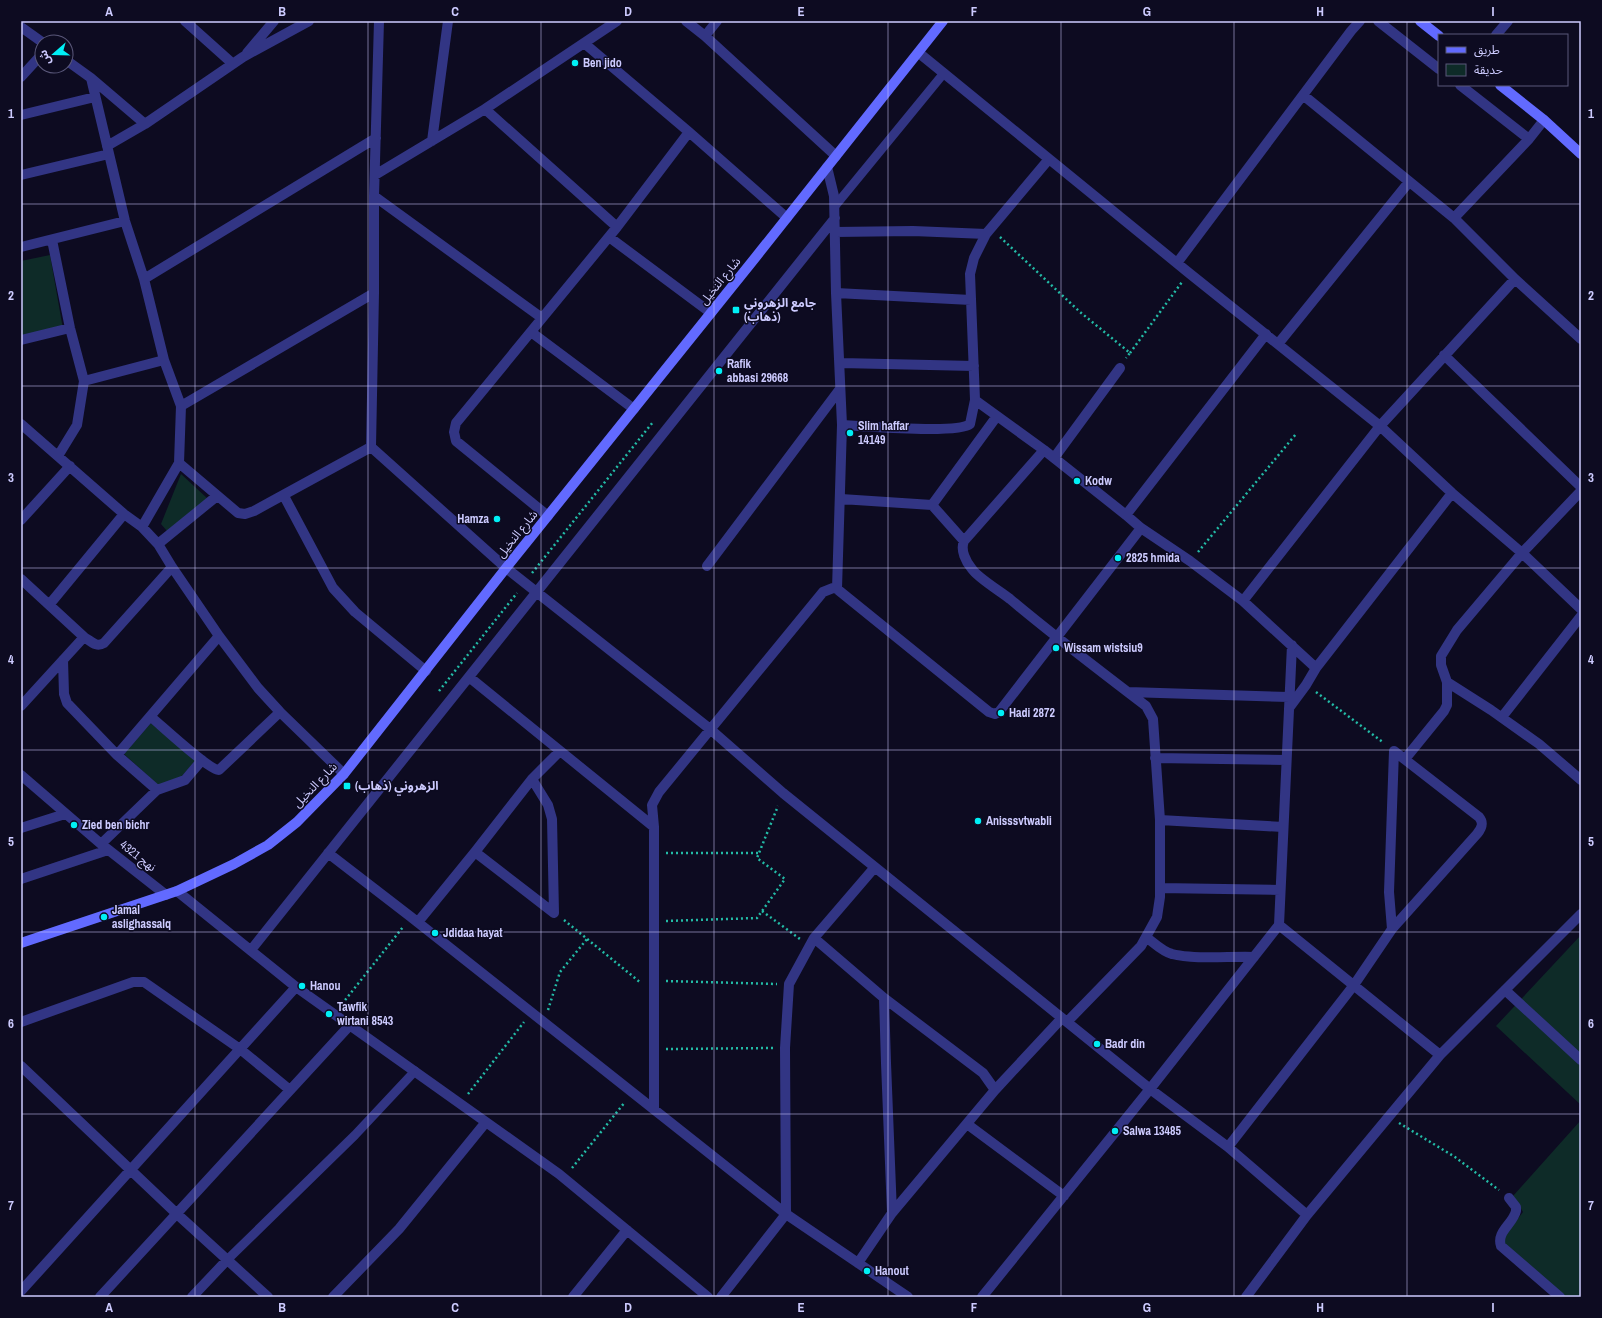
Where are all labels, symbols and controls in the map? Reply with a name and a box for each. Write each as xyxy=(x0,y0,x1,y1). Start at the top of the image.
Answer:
text: A xyxy=(105,3,113,20)
text: B xyxy=(278,3,286,20)
text: C xyxy=(451,3,459,20)
text: D xyxy=(624,3,632,20)
text: E xyxy=(797,3,805,20)
text: F xyxy=(971,3,978,20)
text: G xyxy=(1143,3,1151,20)
text: H xyxy=(1316,3,1324,20)
text: I xyxy=(1492,3,1495,20)
north arrow xyxy=(34,34,74,74)
legend xyxy=(1438,34,1568,86)
text: طريق xyxy=(1474,42,1500,58)
text: ش xyxy=(35,48,54,67)
place label: Ben jido xyxy=(583,55,622,71)
marker: Ben jido xyxy=(570,58,580,68)
text: حديقة xyxy=(1474,62,1503,78)
text: 1 xyxy=(8,105,14,122)
text: 1 xyxy=(1588,105,1594,122)
street label: شارع النخيل xyxy=(696,254,745,309)
text: 2 xyxy=(8,287,14,304)
text: 2 xyxy=(1588,287,1594,304)
place label: جامع الزهروني (ذهاب) xyxy=(744,295,817,325)
marker: جامع الزهروني (ذهاب) xyxy=(731,305,741,315)
place label: Rafik abbasi 29668 xyxy=(727,356,789,386)
marker: Rafik abbasi 29668 xyxy=(714,366,724,376)
place label: Slim haffar 14149 xyxy=(858,418,909,448)
marker: Slim haffar 14149 xyxy=(845,428,855,438)
text: 3 xyxy=(8,469,14,486)
text: 3 xyxy=(1588,469,1594,486)
place label: Kodw xyxy=(1085,473,1112,489)
marker: Kodw xyxy=(1072,476,1082,486)
street label: شارع النخيل xyxy=(493,507,542,562)
place label: Hamza xyxy=(457,511,490,527)
marker: Hamza xyxy=(492,514,502,524)
place label: 2825 hmida xyxy=(1126,550,1180,566)
marker: 2825 hmida xyxy=(1113,553,1123,563)
place label: Wissam wistsiu9 xyxy=(1064,640,1143,656)
marker: Wissam wistsiu9 xyxy=(1051,643,1061,653)
text: 4 xyxy=(8,651,14,668)
text: 4 xyxy=(1588,651,1594,668)
place label: Hadi 2872 xyxy=(1009,705,1055,721)
marker: Hadi 2872 xyxy=(996,708,1006,718)
street label: شارع النخيل xyxy=(289,759,341,812)
place label: الزهروني (ذهاب) xyxy=(355,778,439,796)
marker: الزهروني (ذهاب) xyxy=(342,781,352,791)
place label: Anisssvtwabli xyxy=(986,813,1052,829)
marker: Anisssvtwabli xyxy=(973,816,983,826)
place label: Zied ben bichr xyxy=(82,817,149,833)
marker: Zied ben bichr xyxy=(69,820,79,830)
text: 5 xyxy=(8,833,14,850)
text: 5 xyxy=(1588,833,1594,850)
street label: نهج 4321 xyxy=(116,837,159,876)
place label: Jamal aslighassalq xyxy=(112,902,171,932)
marker: Jamal aslighassalq xyxy=(99,912,109,922)
place label: Jdidaa hayat xyxy=(443,925,503,941)
marker: Jdidaa hayat xyxy=(430,928,440,938)
place label: Hanou xyxy=(310,978,341,994)
marker: Hanou xyxy=(297,981,307,991)
place label: Tawfik wirtani 8543 xyxy=(337,999,394,1029)
marker: Tawfik wirtani 8543 xyxy=(324,1009,334,1019)
text: 6 xyxy=(8,1015,14,1032)
text: 6 xyxy=(1588,1015,1594,1032)
place label: Badr din xyxy=(1105,1036,1145,1052)
marker: Badr din xyxy=(1092,1039,1102,1049)
place label: Salwa 13485 xyxy=(1123,1123,1182,1139)
marker: Salwa 13485 xyxy=(1110,1126,1120,1136)
text: 7 xyxy=(8,1197,14,1214)
text: 7 xyxy=(1588,1197,1594,1214)
place label: Hanout xyxy=(875,1263,910,1279)
marker: Hanout xyxy=(862,1266,872,1276)
text: A xyxy=(105,1299,113,1316)
text: B xyxy=(278,1299,286,1316)
text: C xyxy=(451,1299,459,1316)
text: D xyxy=(624,1299,632,1316)
text: E xyxy=(797,1299,805,1316)
text: F xyxy=(971,1299,978,1316)
text: G xyxy=(1143,1299,1151,1316)
text: H xyxy=(1316,1299,1324,1316)
text: I xyxy=(1492,1299,1495,1316)

